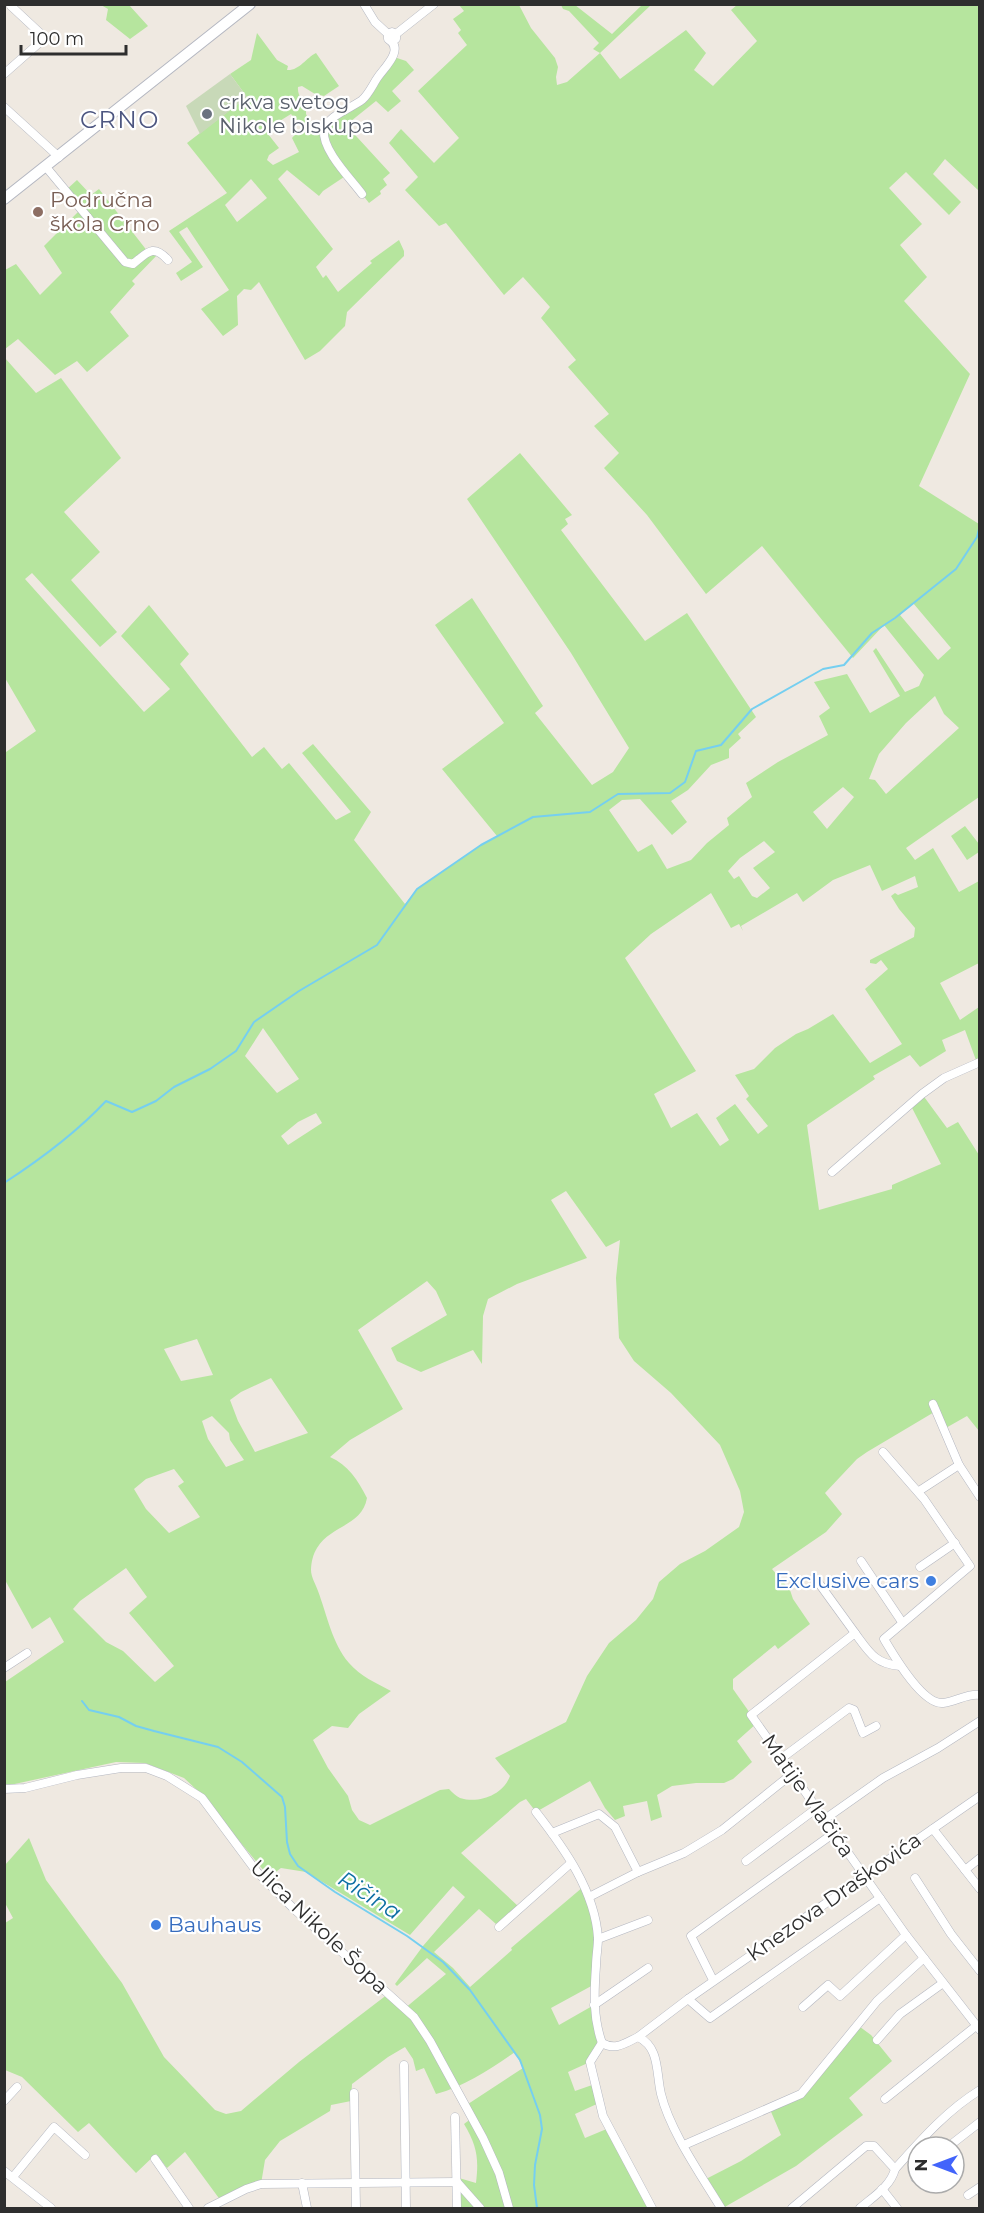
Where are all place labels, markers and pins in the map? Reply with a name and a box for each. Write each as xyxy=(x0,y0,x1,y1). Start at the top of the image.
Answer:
place label: crkva svetog Nikole biskupa xyxy=(219,89,374,138)
marker: crkva svetog Nikole biskupa xyxy=(200,107,214,121)
place label: Područna škola Crno xyxy=(50,187,160,236)
marker: Područna škola Crno xyxy=(31,205,45,219)
place label: Exclusive cars xyxy=(775,1568,919,1593)
marker: Exclusive cars xyxy=(924,1574,938,1588)
place label: Bauhaus xyxy=(168,1912,261,1937)
marker: Bauhaus xyxy=(149,1918,163,1932)

